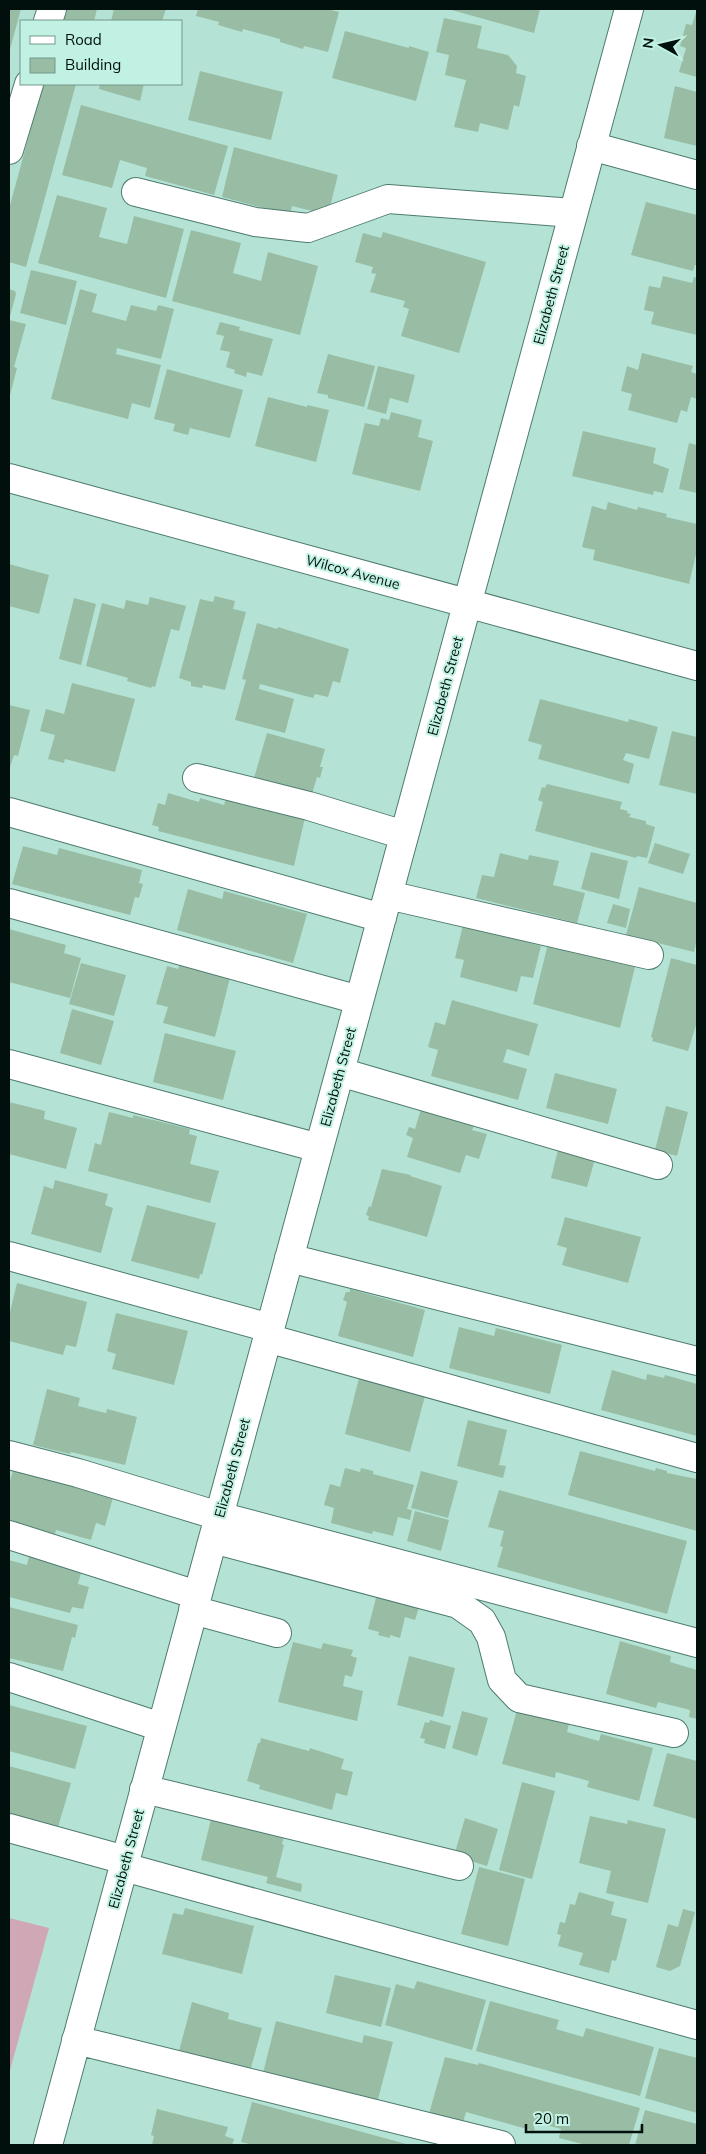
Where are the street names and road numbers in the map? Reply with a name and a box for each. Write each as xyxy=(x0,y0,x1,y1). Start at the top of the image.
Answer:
street label: Elizabeth Street xyxy=(529,243,573,347)
street label: Wilcox Avenue xyxy=(304,551,402,593)
street label: Elizabeth Street xyxy=(423,634,467,738)
street label: Elizabeth Street xyxy=(316,1025,360,1129)
street label: Elizabeth Street xyxy=(210,1416,254,1520)
street label: Elizabeth Street xyxy=(104,1807,148,1911)

